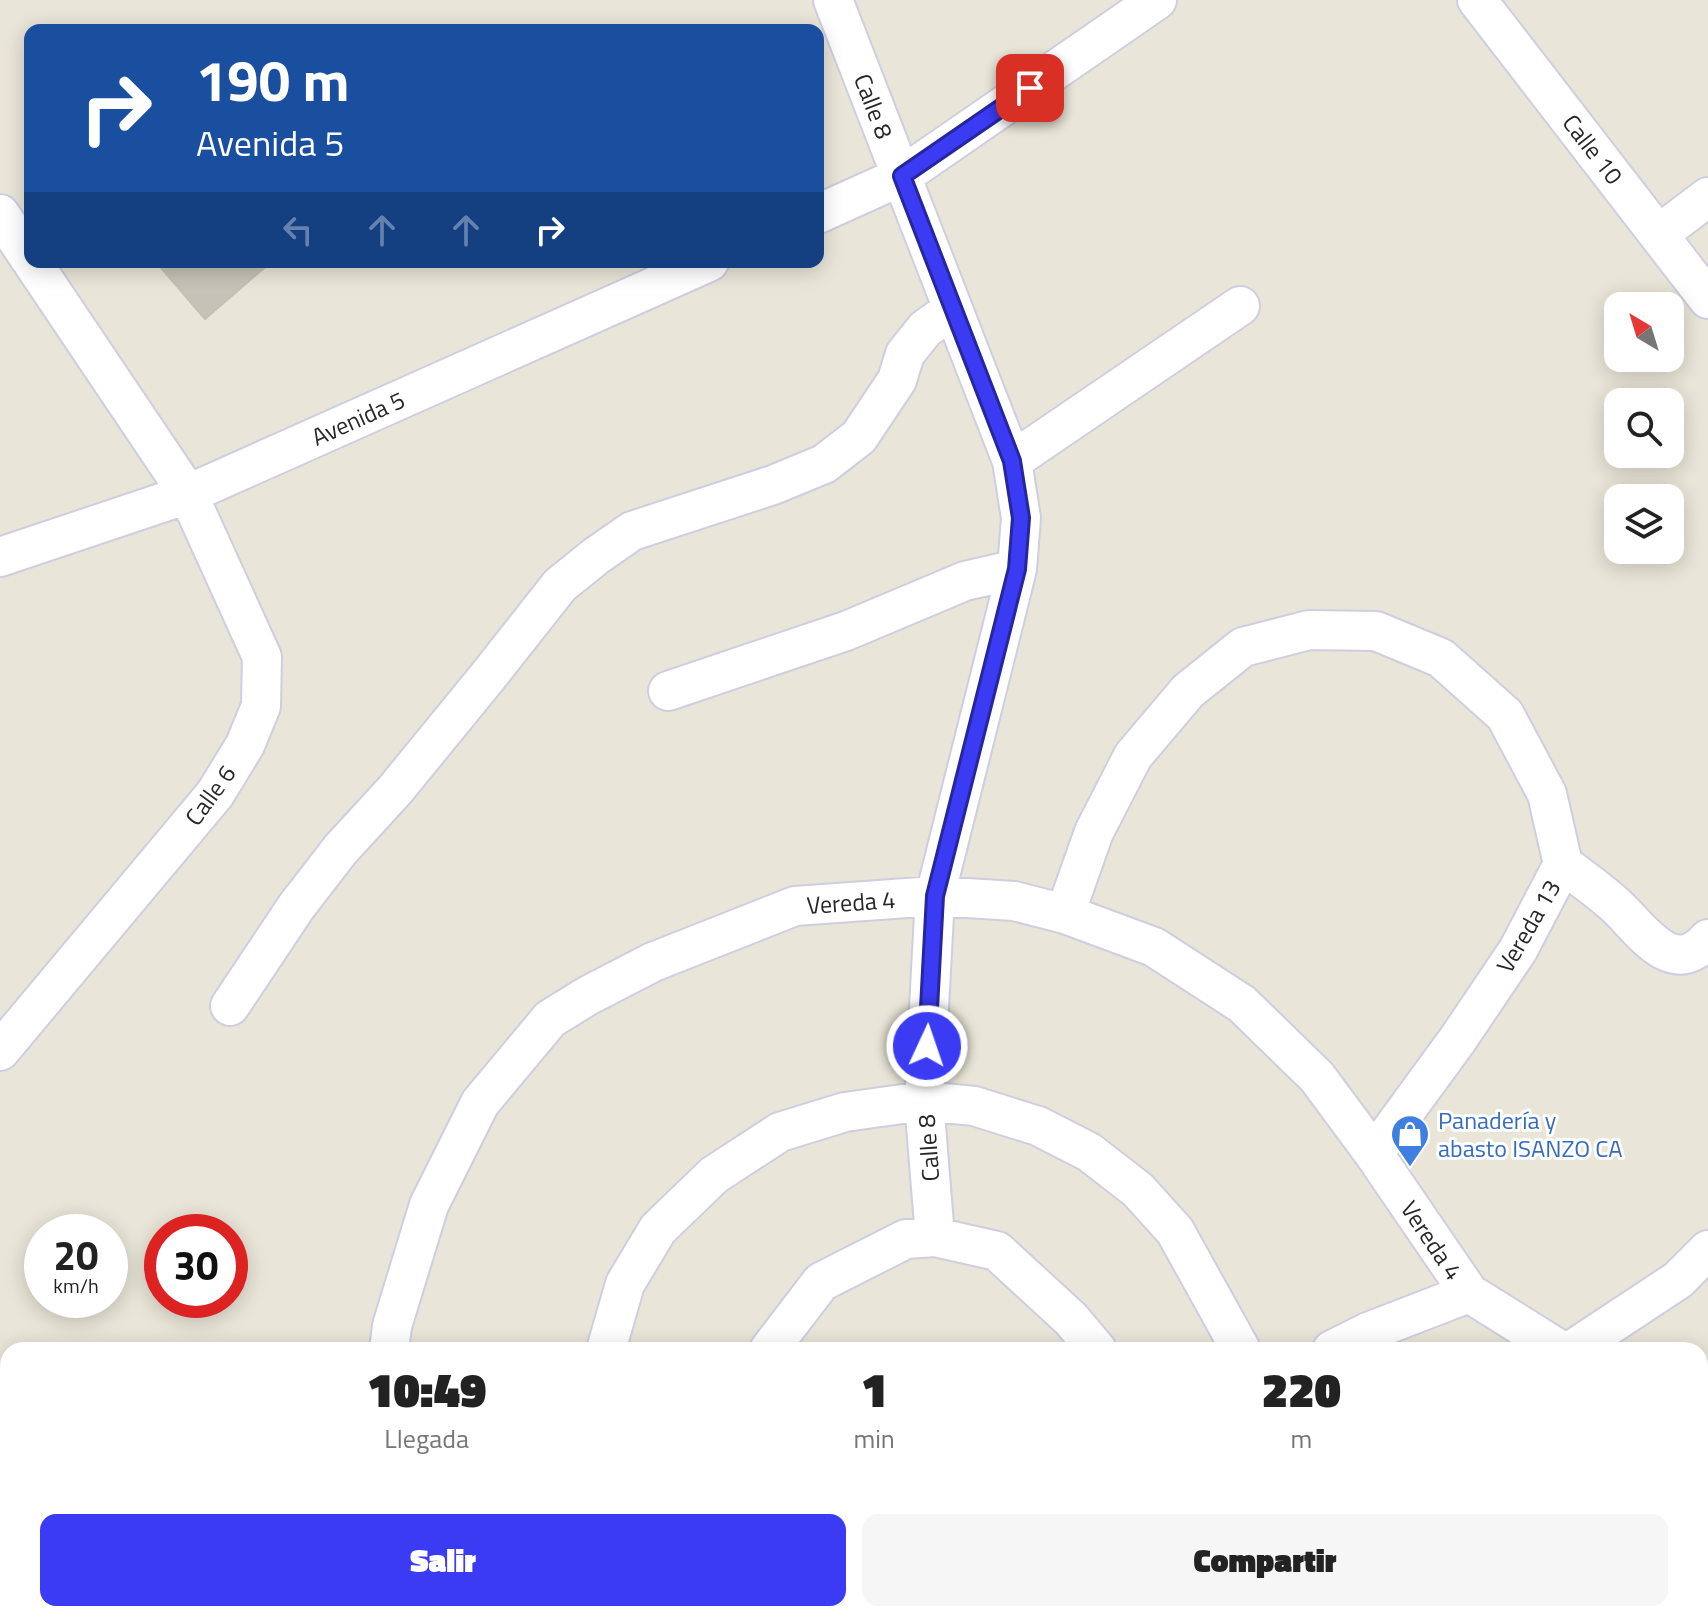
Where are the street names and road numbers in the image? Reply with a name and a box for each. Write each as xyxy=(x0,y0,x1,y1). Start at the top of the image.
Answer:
street label: Calle 8 xyxy=(845,68,903,144)
street label: Calle 10 xyxy=(1554,106,1632,192)
street label: Avenida 5 xyxy=(306,381,410,455)
street label: Calle 6 xyxy=(176,757,244,833)
street label: Vereda 13 xyxy=(1487,873,1569,979)
street label: Vereda 4 xyxy=(805,881,897,923)
street label: Calle 8 xyxy=(908,1113,948,1183)
street label: Vereda 4 xyxy=(1392,1193,1472,1287)

